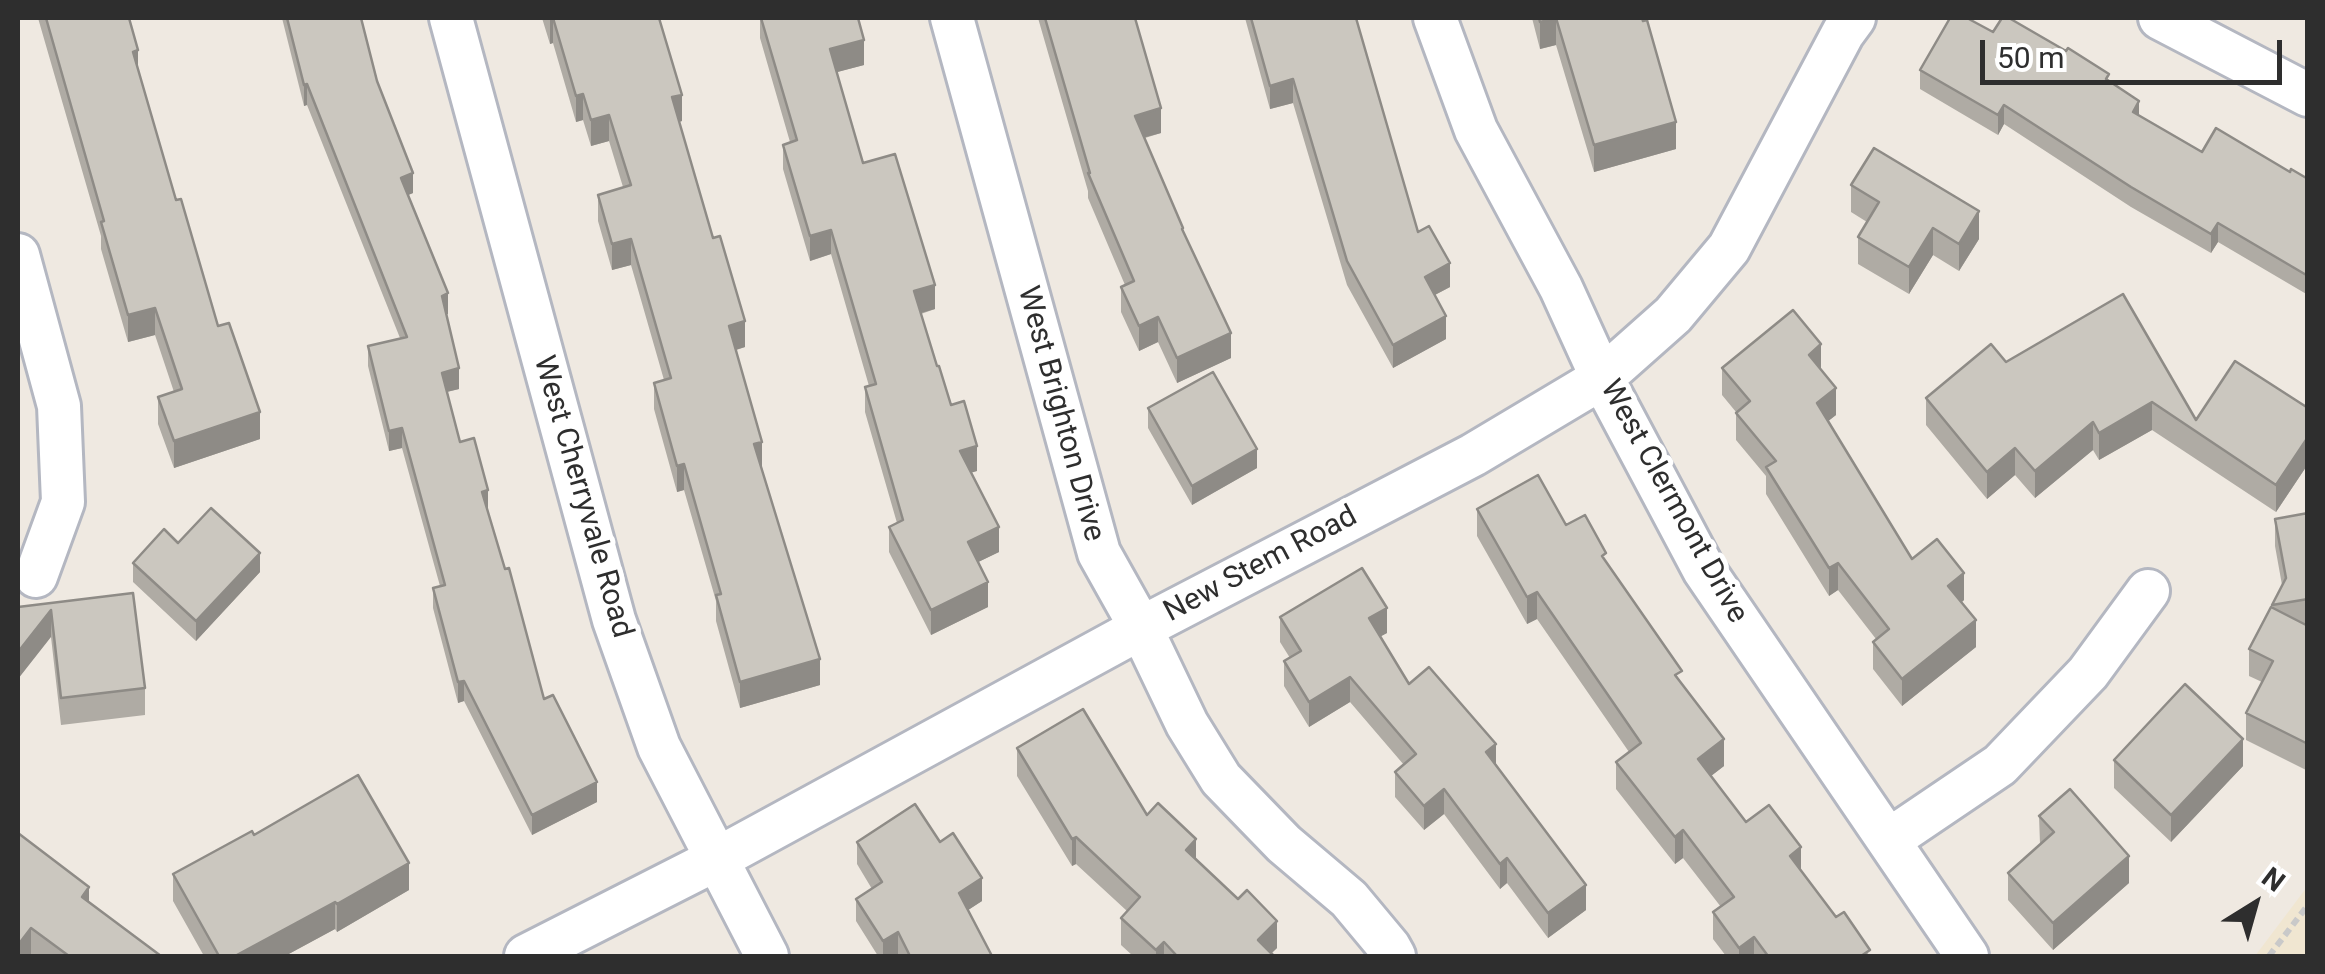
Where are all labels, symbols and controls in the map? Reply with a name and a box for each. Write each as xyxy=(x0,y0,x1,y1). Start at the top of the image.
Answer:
scale bar xyxy=(1985,20,2288,82)
text: 50 m xyxy=(1997,40,2064,75)
street label: West Brighton Drive xyxy=(1009,283,1111,545)
street label: West Cherryvale Road xyxy=(525,352,639,642)
street label: West Clermont Drive xyxy=(1591,374,1755,630)
street label: New Stem Road xyxy=(1158,499,1364,631)
north arrow xyxy=(2205,854,2305,954)
text: N xyxy=(2256,861,2291,899)

